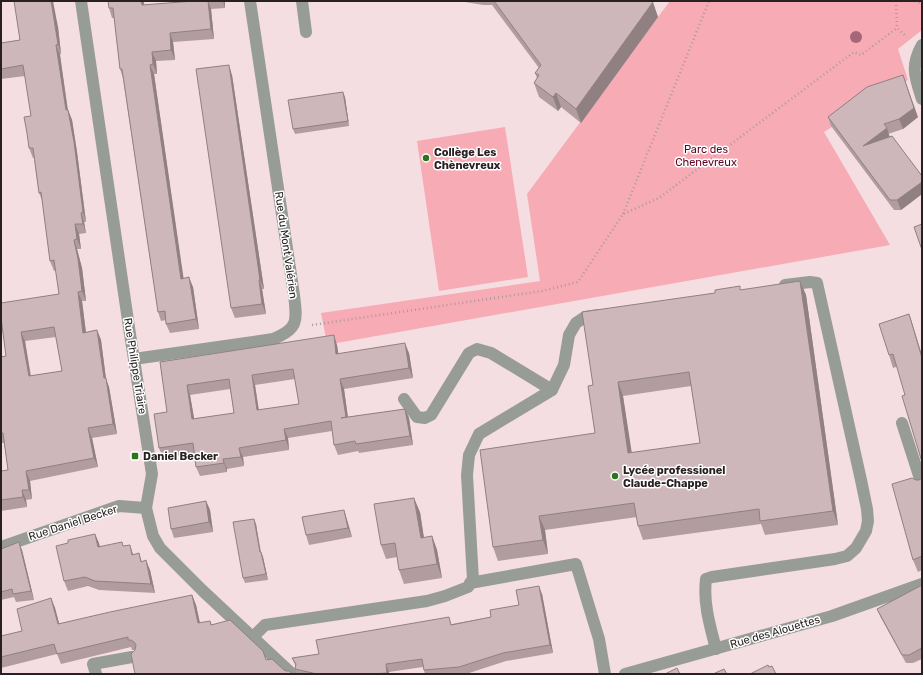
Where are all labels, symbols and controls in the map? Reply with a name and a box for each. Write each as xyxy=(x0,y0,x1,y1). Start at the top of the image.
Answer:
park label: Parc des Chenevreux xyxy=(675,143,737,169)
place label: Collège Les Chènevreux xyxy=(434,146,501,172)
marker: Collège Les Chènevreux xyxy=(421,153,431,163)
street label: Rue du Mont Valérien xyxy=(272,191,300,299)
street label: Rue Philippe Triaire xyxy=(121,317,149,415)
place label: Daniel Becker xyxy=(143,450,218,463)
marker: Daniel Becker xyxy=(130,451,140,461)
place label: Lycée professionel Claude-Chappe xyxy=(623,464,726,490)
marker: Lycée professionel Claude-Chappe xyxy=(610,471,620,481)
street label: Rue Daniel Becker xyxy=(27,502,120,543)
street label: Rue des Alouettes xyxy=(729,613,822,651)

